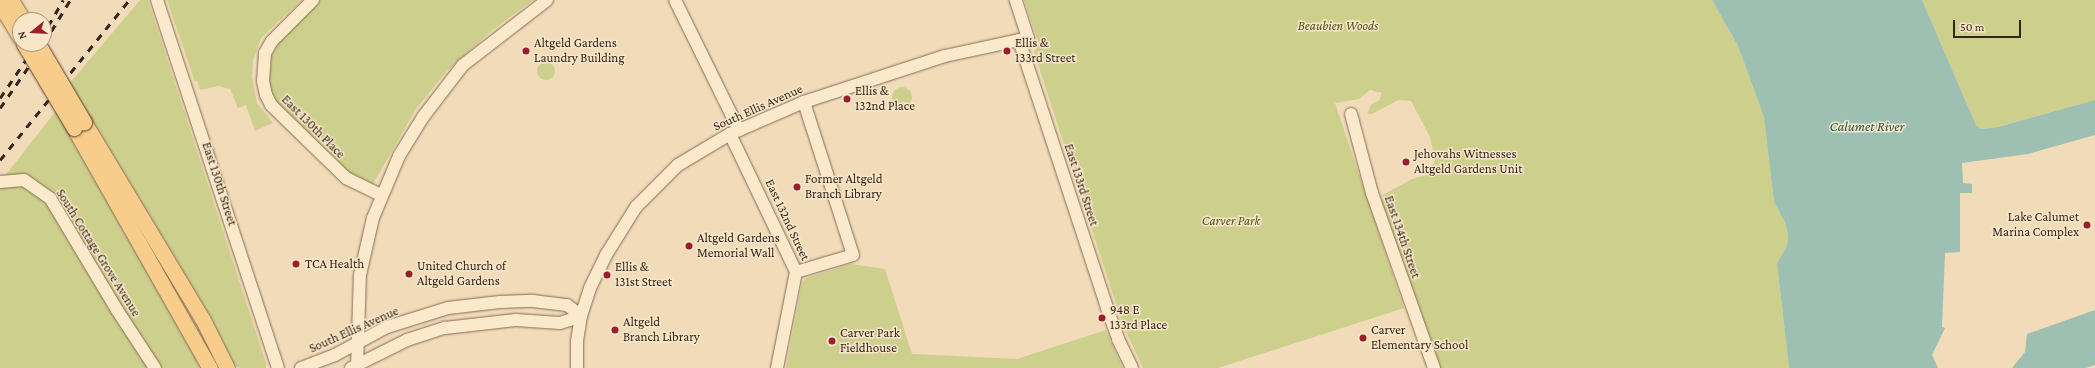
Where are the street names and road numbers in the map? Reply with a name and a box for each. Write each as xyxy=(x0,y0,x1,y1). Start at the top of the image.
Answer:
street label: South Ellis Avenue xyxy=(711,81,805,135)
street label: East 130th Place xyxy=(278,92,348,162)
street label: East 130th Street xyxy=(198,140,240,228)
street label: East 133rd Street xyxy=(1060,142,1102,228)
street label: East 132nd Street xyxy=(761,177,813,263)
street label: South Cottage Grove Avenue xyxy=(52,186,144,320)
street label: East 134th Street xyxy=(1381,194,1423,280)
street label: South Ellis Avenue xyxy=(307,303,401,357)

